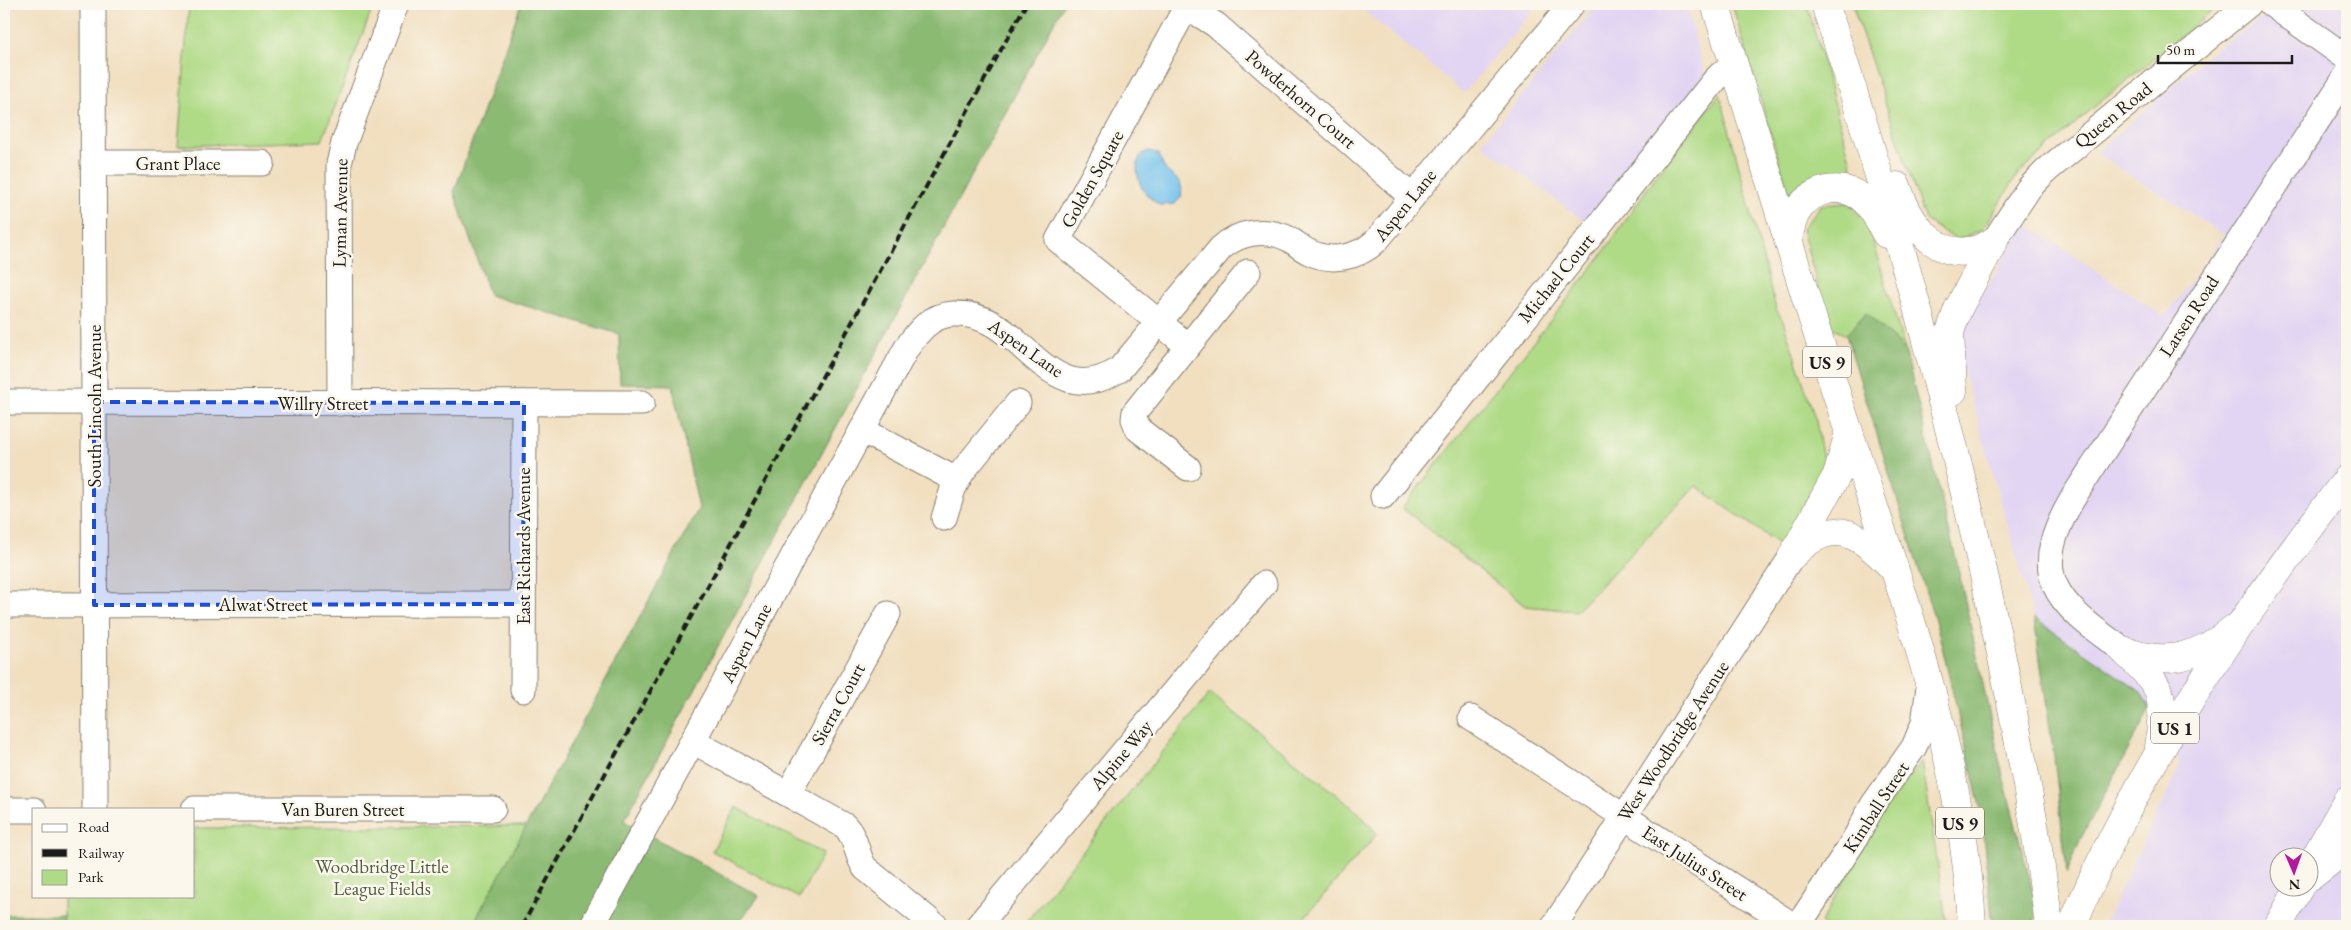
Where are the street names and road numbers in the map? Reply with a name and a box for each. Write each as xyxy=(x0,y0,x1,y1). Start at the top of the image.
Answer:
street label: Powderhorn Court xyxy=(1240,44,1362,154)
street label: Queen Road xyxy=(2069,76,2157,154)
street label: Golden Square xyxy=(1055,125,1129,233)
street label: Grant Place xyxy=(136,151,220,176)
street label: Lyman Avenue xyxy=(327,158,353,268)
street label: Aspen Lane xyxy=(1367,164,1442,247)
street label: Michael Court xyxy=(1512,228,1600,328)
street label: Larsen Road xyxy=(2153,270,2225,361)
street label: Aspen Lane xyxy=(983,312,1069,383)
street label: South Lincoln Avenue xyxy=(82,325,107,487)
road number: US 9 xyxy=(1803,347,1851,378)
street label: Willry Street xyxy=(277,391,369,416)
street label: East Richards Avenue xyxy=(511,467,536,625)
street label: Alwat Street xyxy=(217,592,308,617)
street label: Aspen Lane xyxy=(714,599,777,688)
street label: West Woodbridge Avenue xyxy=(1612,656,1734,826)
street label: Sierra Court xyxy=(805,658,871,750)
road number: US 1 xyxy=(2151,712,2199,744)
street label: Alpine Way xyxy=(1084,714,1158,796)
street label: Kimball Street xyxy=(1837,757,1915,857)
street label: Van Buren Street xyxy=(282,797,404,822)
road number: US 9 xyxy=(1936,808,1984,838)
street label: East Julius Street xyxy=(1637,820,1753,906)

